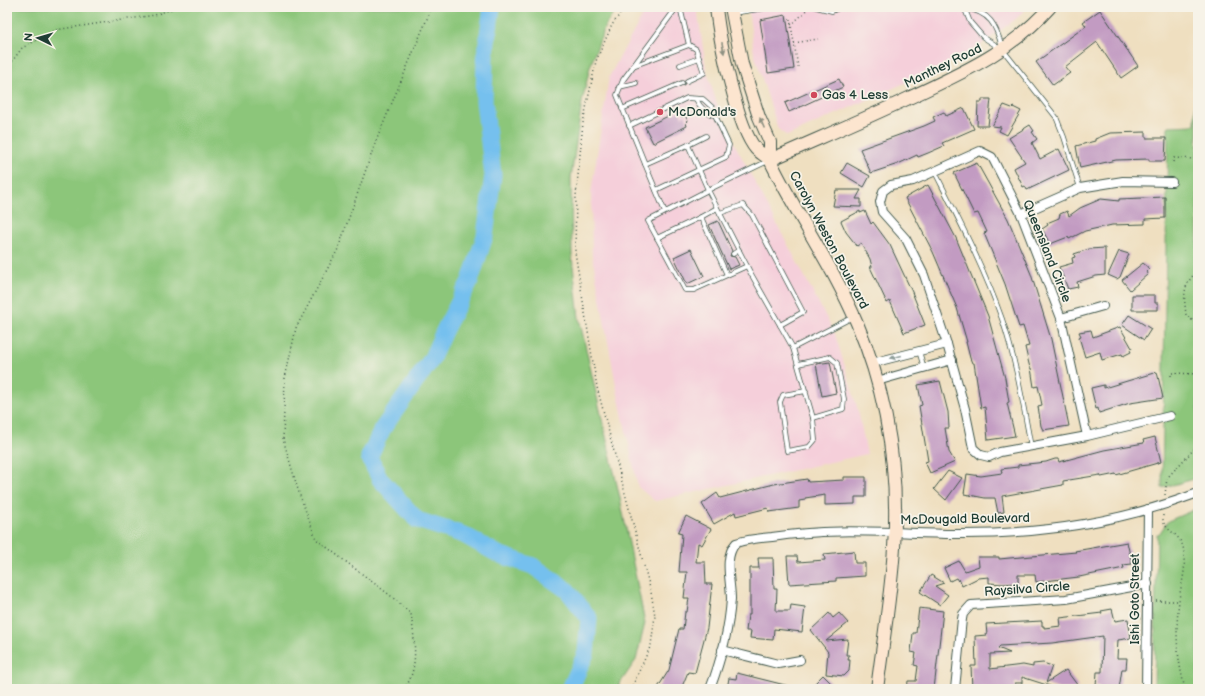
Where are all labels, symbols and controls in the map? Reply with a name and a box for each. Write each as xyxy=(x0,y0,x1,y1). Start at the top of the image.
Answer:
north arrow xyxy=(18,18,58,58)
text: N xyxy=(22,32,35,42)
street label: Manthey Road xyxy=(901,40,985,92)
one-way arrow xyxy=(720,42,726,54)
place label: Gas 4 Less xyxy=(822,87,889,103)
marker: Gas 4 Less xyxy=(809,90,819,100)
place label: McDonald's xyxy=(668,104,737,120)
marker: McDonald's xyxy=(655,107,665,117)
one-way arrow xyxy=(759,117,765,129)
street label: Carolyn Weston Boulevard xyxy=(786,168,872,312)
street label: Queensland Circle xyxy=(1019,197,1075,305)
one-way arrow xyxy=(890,354,902,360)
street label: McDougald Boulevard xyxy=(900,510,1030,528)
street label: Ishi Goto Street xyxy=(1127,553,1143,645)
street label: Raysilva Circle xyxy=(984,578,1071,600)

